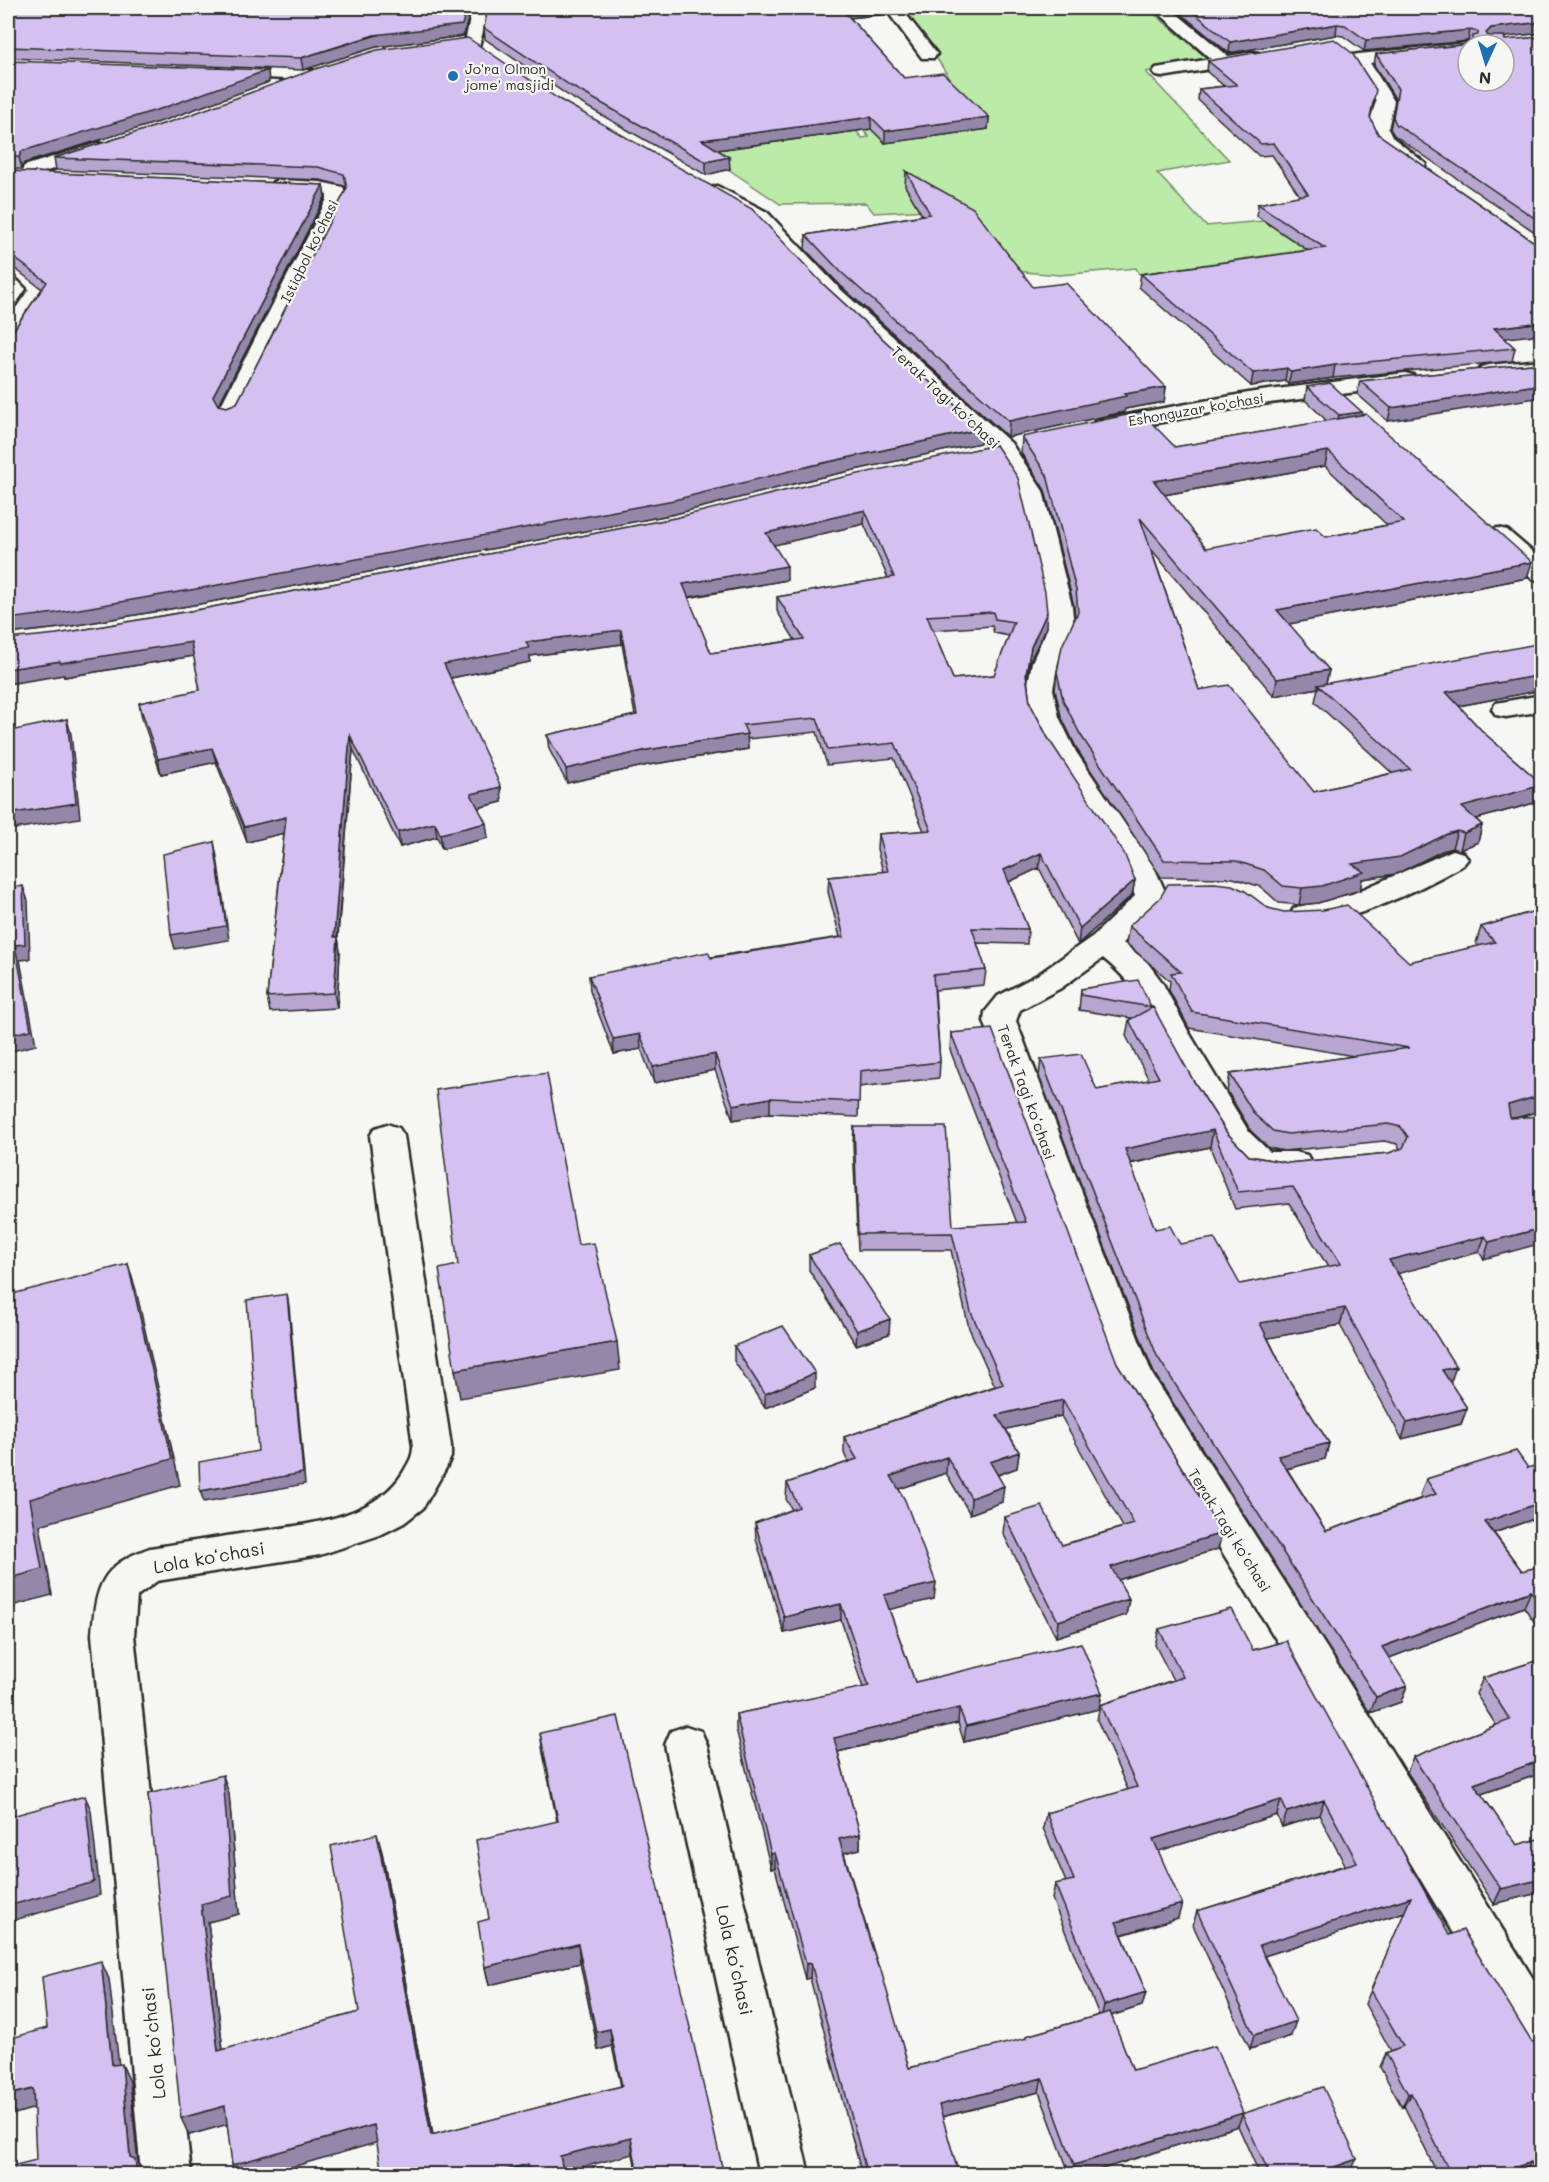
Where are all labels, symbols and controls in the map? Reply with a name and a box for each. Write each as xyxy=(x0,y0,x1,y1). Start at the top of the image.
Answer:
north arrow xyxy=(1456,33,1516,93)
place label: Jo'ra Olmon jome' masjidi xyxy=(463,59,554,94)
text: N xyxy=(1478,68,1492,89)
marker: Jo'ra Olmon jome' masjidi xyxy=(446,69,460,83)
street label: Istiqbol koʻchasi xyxy=(276,196,342,306)
street label: Terak Tagi koʻchasi xyxy=(887,341,1005,453)
street label: Eshonguzar ko'chasi xyxy=(1127,388,1265,430)
street label: Terak Tagi koʻchasi xyxy=(993,1022,1061,1162)
street label: Terak Tagi koʻchasi xyxy=(1184,1464,1276,1596)
street label: Lola koʻchasi xyxy=(152,1535,266,1579)
street label: Lola koʻchasi xyxy=(711,1903,759,2017)
street label: Lola koʻchasi xyxy=(135,1986,171,2100)

